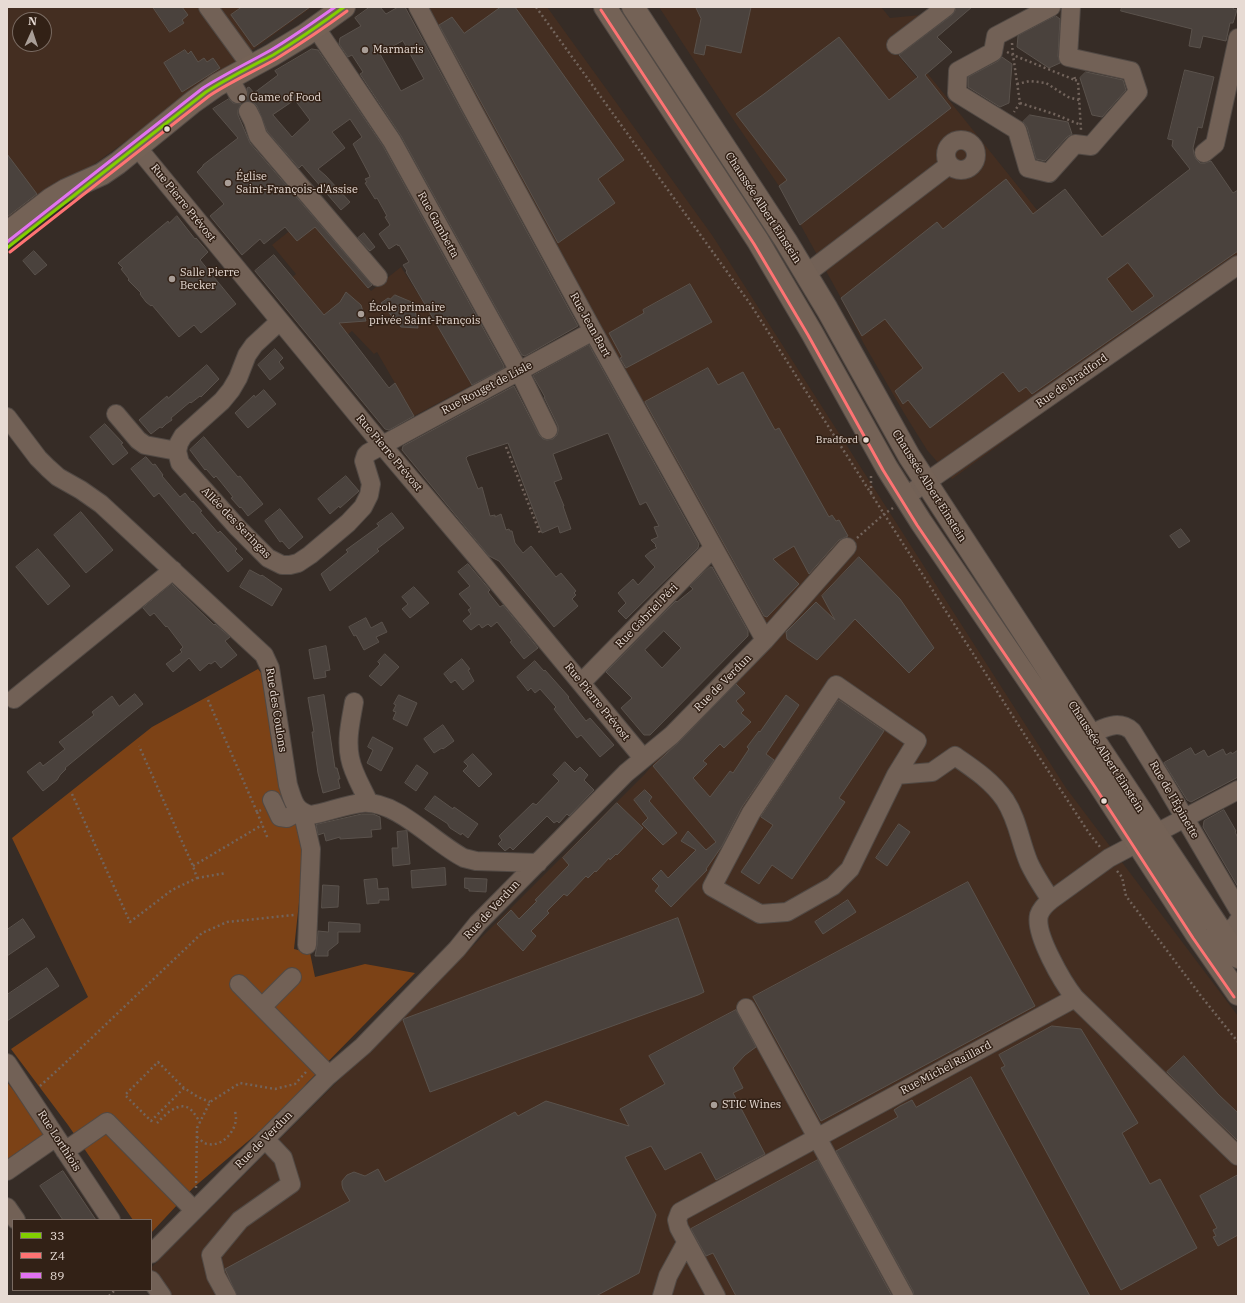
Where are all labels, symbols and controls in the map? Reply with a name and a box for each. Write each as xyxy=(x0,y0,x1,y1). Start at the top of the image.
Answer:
north arrow xyxy=(12,12,52,52)
text: N xyxy=(28,14,37,28)
place label: Marmaris xyxy=(373,43,424,57)
marker: Marmaris xyxy=(360,45,370,55)
place label: Game of Food xyxy=(250,91,321,105)
marker: Game of Food xyxy=(237,93,247,103)
unlabelled marker xyxy=(162,124,172,134)
street label: Chaussée Albert Einstein xyxy=(722,150,804,266)
street label: Rue Pierre Prévost xyxy=(148,162,218,244)
place label: Église Saint-François-d'Assise xyxy=(236,170,358,196)
marker: Église Saint-François-d'Assise xyxy=(223,178,233,188)
street label: Rue Gambetta xyxy=(414,190,462,260)
place label: Salle Pierre Becker xyxy=(180,266,239,292)
marker: Salle Pierre Becker xyxy=(167,274,177,284)
street label: Rue Jean Bart xyxy=(567,291,613,359)
place label: École primaire privée Saint-François xyxy=(369,301,480,327)
marker: École primaire privée Saint-François xyxy=(356,309,366,319)
street label: Rue de Bradford xyxy=(1034,351,1110,411)
street label: Rue Rouget de Lisle xyxy=(439,359,535,417)
street label: Rue Pierre Prévost xyxy=(353,412,425,494)
street label: Chaussée Albert Einstein xyxy=(889,428,969,544)
place label: Bradford xyxy=(816,434,858,446)
marker: Bradford xyxy=(861,435,871,445)
street label: Allée des Seringas xyxy=(199,485,273,561)
street label: Rue Gabriel Péri xyxy=(613,581,681,651)
street label: Rue de Verdun xyxy=(692,652,754,714)
street label: Rue Pierre Prévost xyxy=(562,661,632,743)
street label: Rue des Coulons xyxy=(263,667,289,753)
street label: Chaussée Albert Einstein xyxy=(1065,699,1147,815)
street label: Rue de l'Épinette xyxy=(1146,759,1202,841)
unlabelled marker xyxy=(1099,796,1109,806)
street label: Rue de Verdun xyxy=(461,878,523,942)
street label: Rue Michel Raillard xyxy=(898,1038,994,1098)
place label: STIC Wines xyxy=(722,1098,781,1112)
marker: STIC Wines xyxy=(709,1100,719,1110)
street label: Rue Lorthiois xyxy=(35,1108,83,1174)
street label: Rue de Verdun xyxy=(233,1109,295,1171)
legend xyxy=(12,1219,152,1291)
text: 33 xyxy=(50,1228,64,1243)
text: Z4 xyxy=(50,1248,65,1263)
text: 89 xyxy=(50,1268,64,1283)

